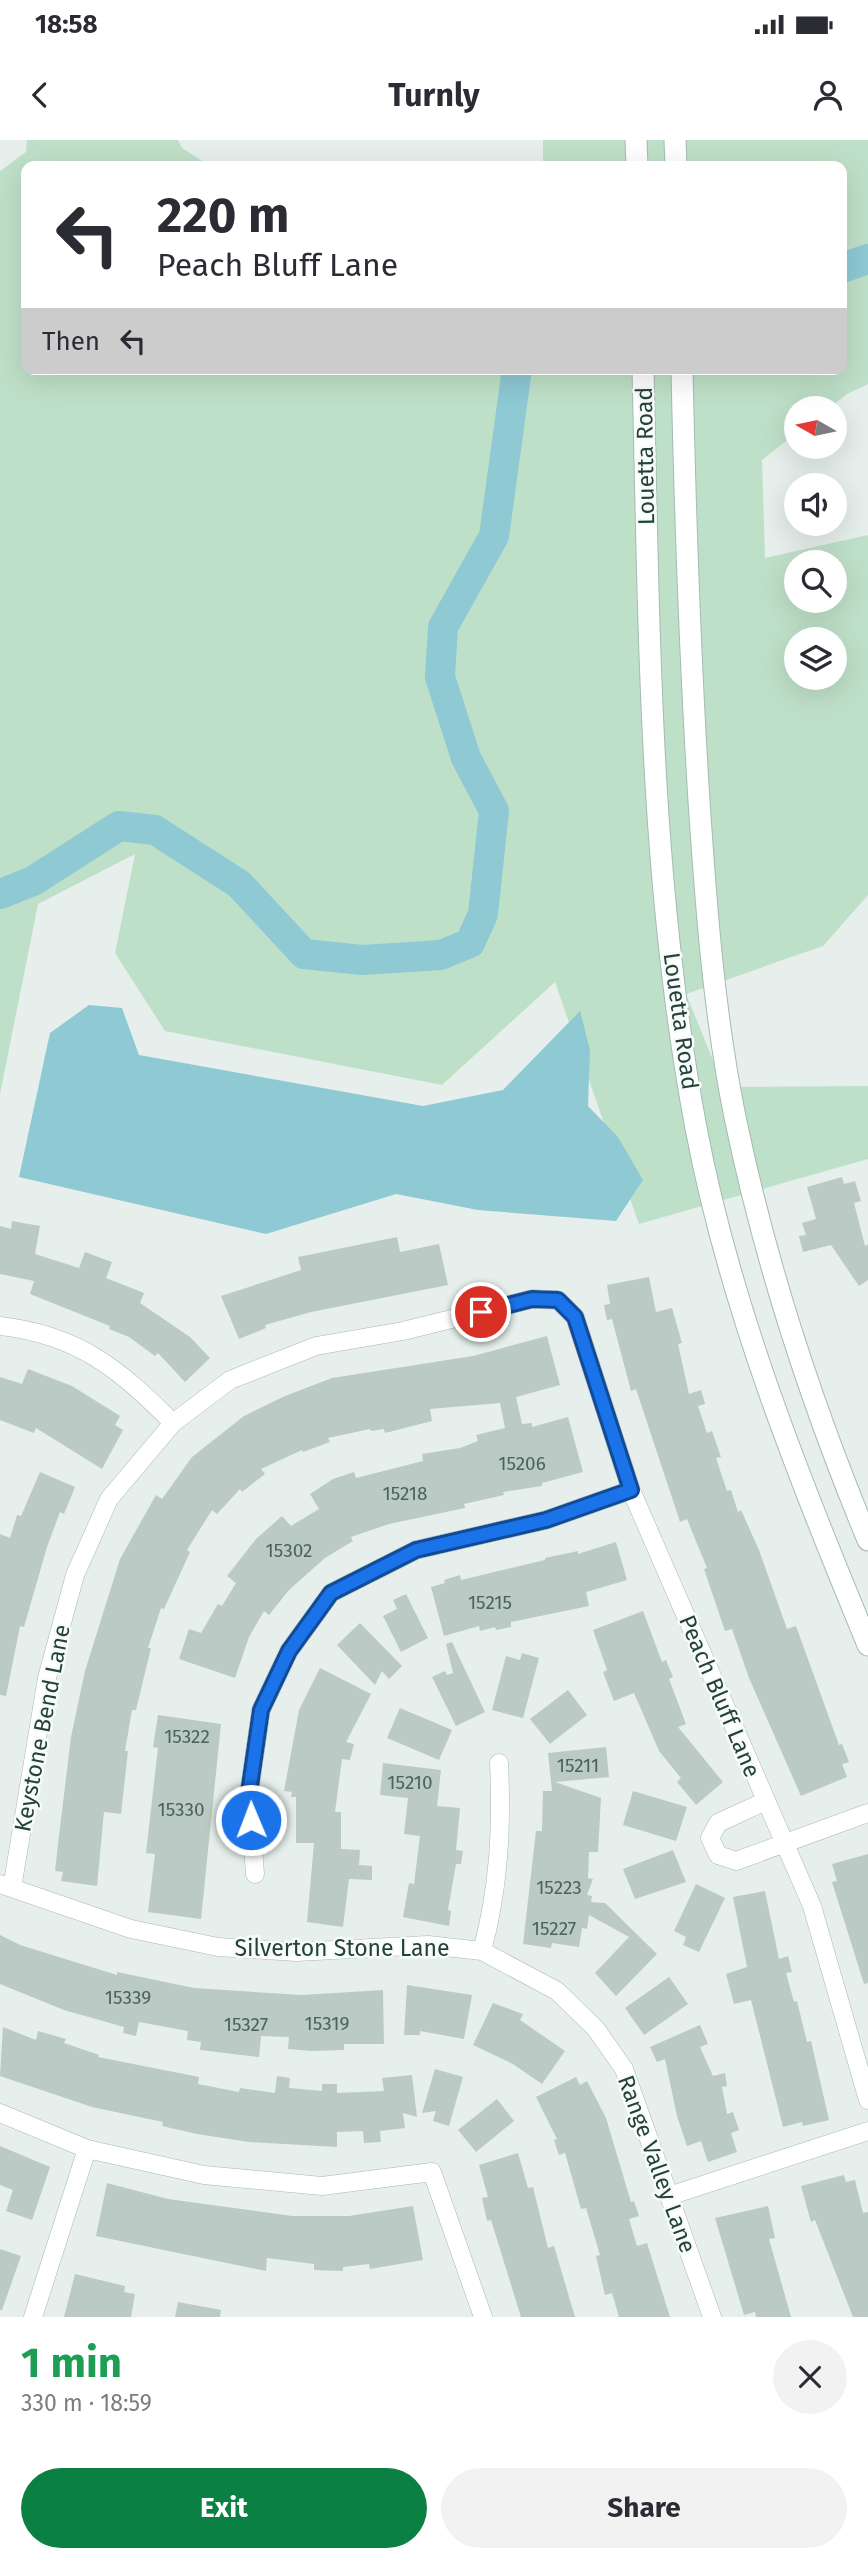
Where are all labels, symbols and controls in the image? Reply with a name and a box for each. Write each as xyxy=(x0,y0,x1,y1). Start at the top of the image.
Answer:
text: 18:58 xyxy=(35,9,98,40)
icon: back xyxy=(21,76,59,114)
text: Turnly xyxy=(388,76,480,114)
icon: person xyxy=(809,76,847,114)
text: 220 m xyxy=(157,186,289,245)
icon: left xyxy=(42,189,133,280)
text: Peach Bluff Lane xyxy=(157,246,398,284)
icon: left xyxy=(114,322,152,360)
text: Then xyxy=(42,326,100,357)
street label: Louetta Road xyxy=(630,387,660,525)
north arrow xyxy=(784,396,847,458)
map controls xyxy=(784,396,847,690)
button: sound xyxy=(784,473,847,536)
button: search xyxy=(784,550,847,613)
button: layers xyxy=(784,627,847,690)
street label: Louetta Road xyxy=(658,951,704,1091)
pin xyxy=(451,1282,511,1342)
icon: arrive xyxy=(462,1293,500,1331)
house number: 15206 xyxy=(498,1452,546,1475)
house number: 15218 xyxy=(382,1482,428,1505)
house number: 15302 xyxy=(266,1539,312,1562)
house number: 15215 xyxy=(468,1591,512,1614)
street label: Peach Bluff Lane xyxy=(673,1611,767,1781)
street label: Keystone Bend Lane xyxy=(8,1622,76,1834)
house number: 15322 xyxy=(164,1725,210,1748)
house number: 15211 xyxy=(557,1754,599,1777)
house number: 15210 xyxy=(387,1771,433,1794)
position arrow xyxy=(214,1783,288,1857)
house number: 15330 xyxy=(157,1798,205,1821)
house number: 15223 xyxy=(536,1876,582,1899)
house number: 15227 xyxy=(532,1917,576,1940)
street label: Silverton Stone Lane xyxy=(235,1934,449,1962)
house number: 15339 xyxy=(105,1986,151,2009)
house number: 15319 xyxy=(305,2012,349,2035)
house number: 15327 xyxy=(224,2013,268,2036)
street label: Range Valley Lane xyxy=(612,2071,702,2257)
text: 1 min xyxy=(21,2338,122,2388)
button: close xyxy=(773,2340,847,2414)
text: 330 m · 18:59 xyxy=(21,2389,152,2417)
button: Exit xyxy=(21,2468,427,2548)
button: Share xyxy=(441,2468,847,2548)

